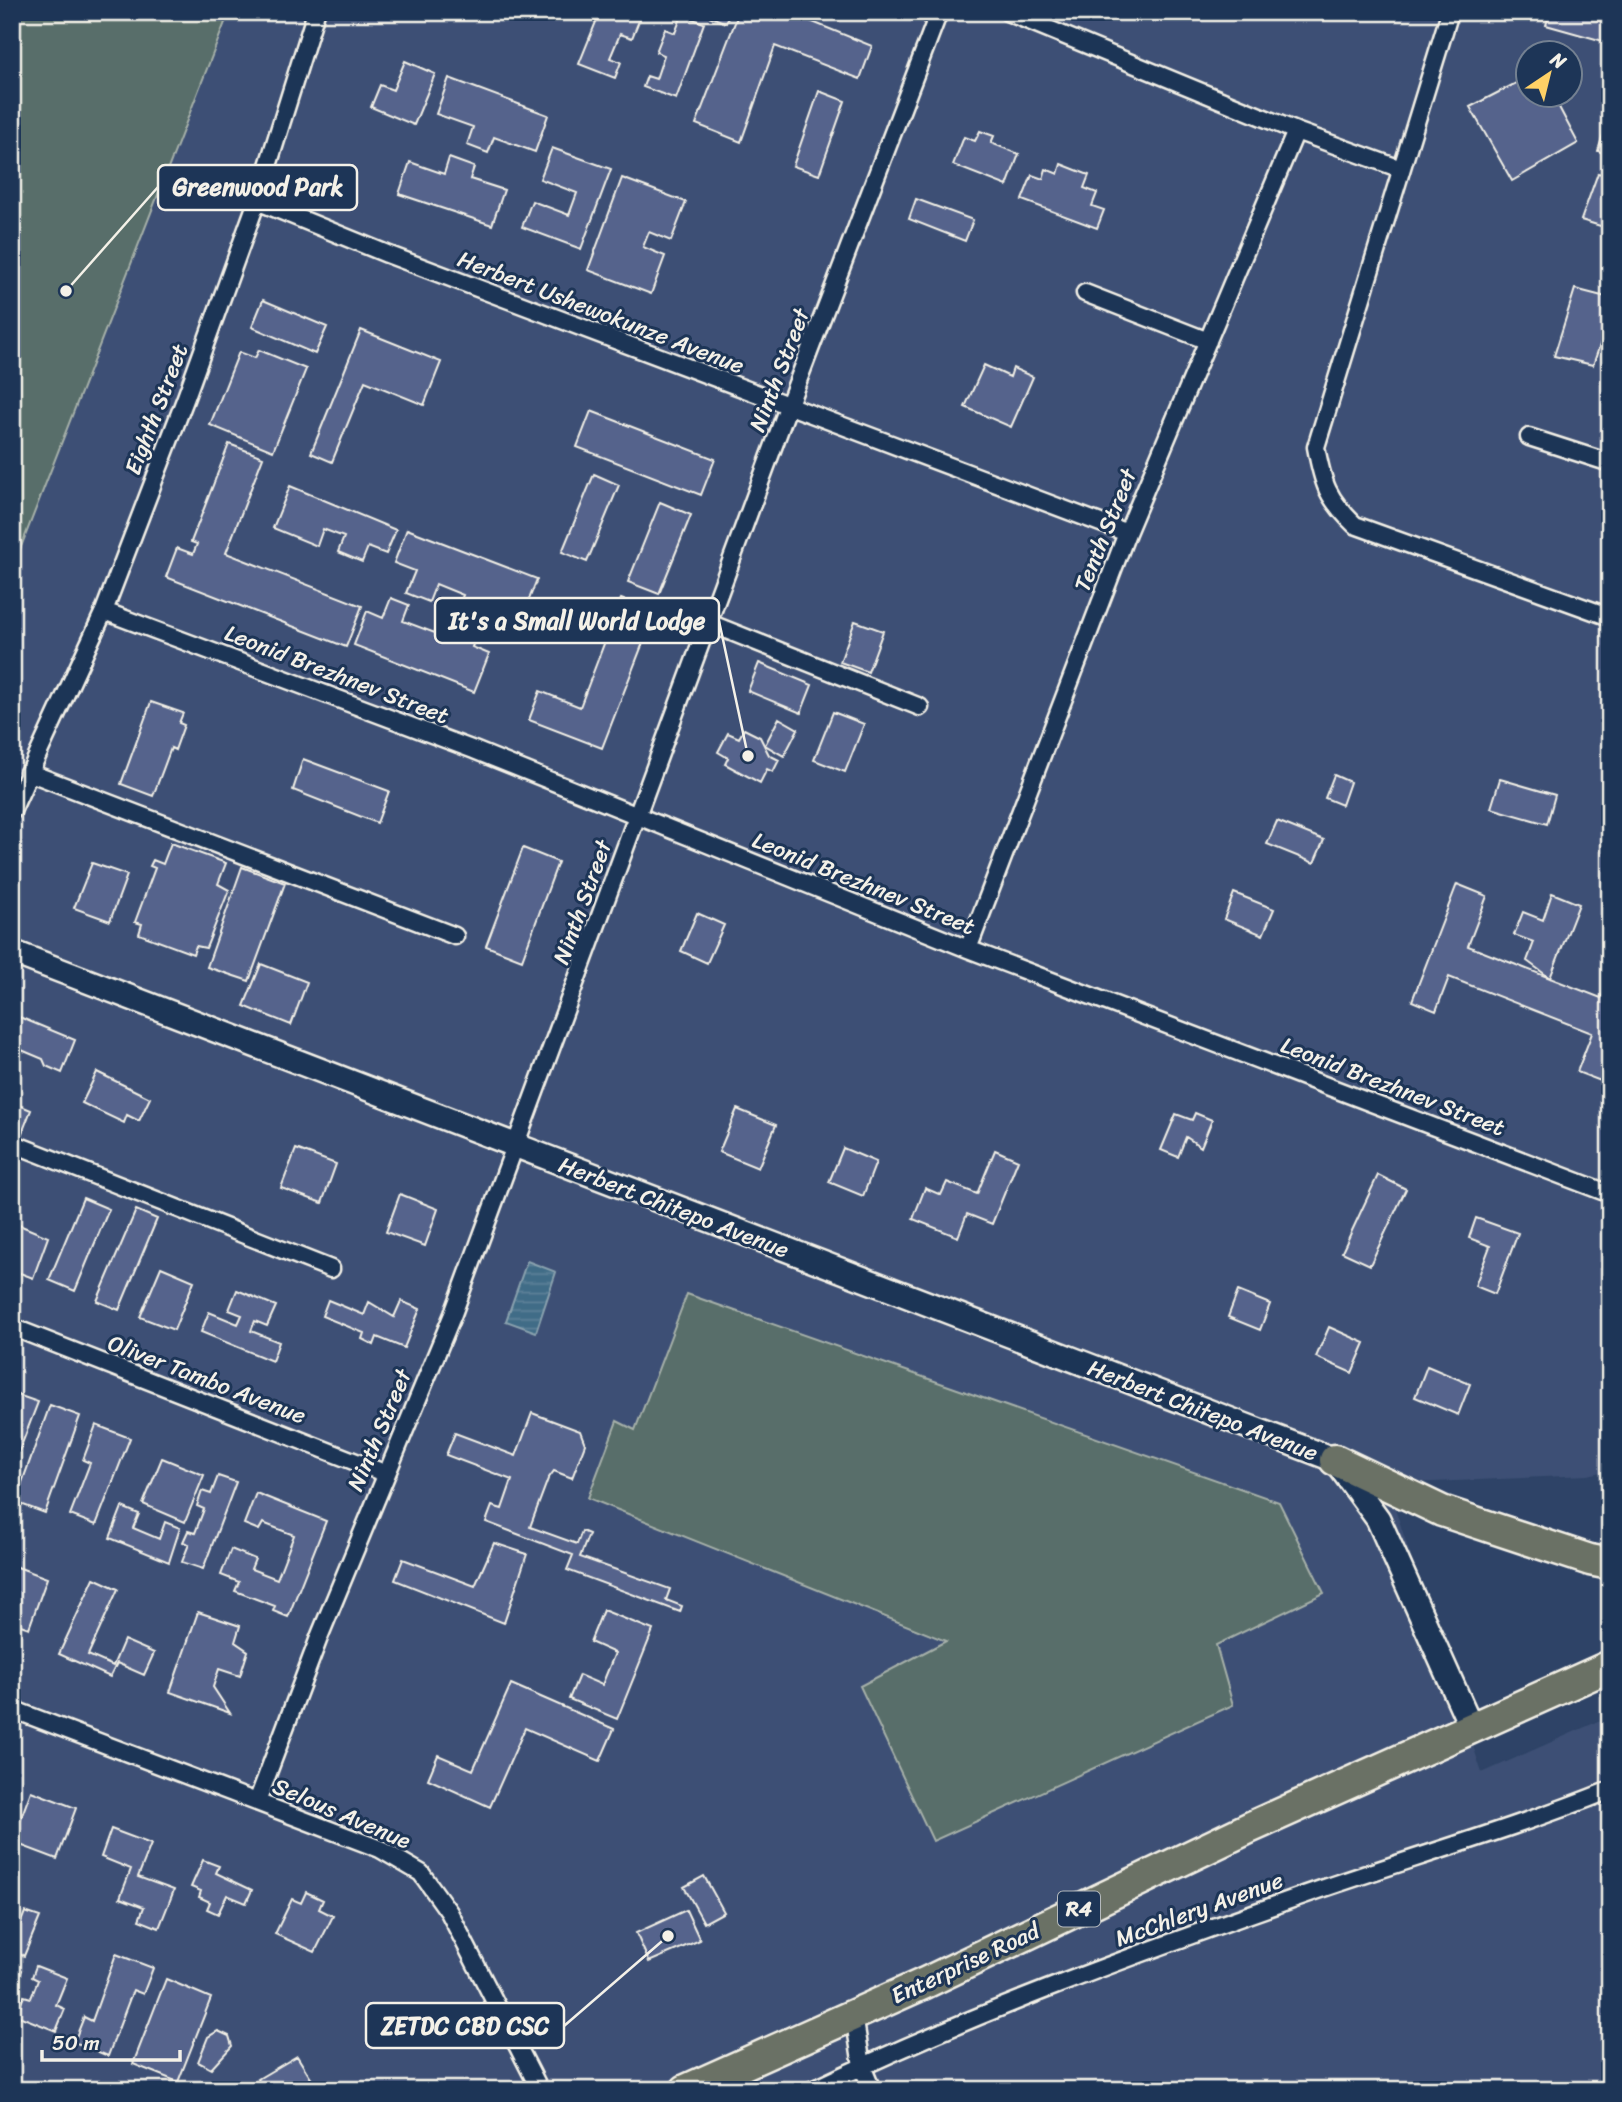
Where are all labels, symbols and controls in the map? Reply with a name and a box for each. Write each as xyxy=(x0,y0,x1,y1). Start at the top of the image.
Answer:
north arrow xyxy=(1514,38,1584,108)
text: N xyxy=(1543,43,1574,78)
callout: Greenwood Park xyxy=(158,165,357,210)
text: Greenwood Park xyxy=(172,166,344,208)
street label: Herbert Ushewokunze Avenue xyxy=(451,239,750,386)
street label: Ninth Street xyxy=(737,301,822,438)
street label: Eighth Street xyxy=(113,338,200,481)
street label: Tenth Street xyxy=(1062,461,1149,598)
callout: It's a Small World Lodge xyxy=(435,598,719,643)
text: It's a Small World Lodge xyxy=(447,600,706,642)
street label: Leonid Brezhnev Street xyxy=(219,613,455,736)
street label: Leonid Brezhnev Street xyxy=(746,820,982,947)
street label: Ninth Street xyxy=(541,833,624,970)
street label: Leonid Brezhnev Street xyxy=(1275,1025,1511,1148)
street label: Herbert Chitepo Avenue xyxy=(552,1145,795,1270)
street label: Oliver Tambo Avenue xyxy=(102,1323,312,1436)
street label: Herbert Chitepo Avenue xyxy=(1081,1348,1324,1473)
street label: Ninth Street xyxy=(335,1361,424,1498)
street label: Selous Avenue xyxy=(266,1766,417,1861)
street label: McChlery Avenue xyxy=(1109,1860,1289,1959)
road number: R4 xyxy=(1058,1892,1100,1926)
street label: Enterprise Road xyxy=(884,1910,1048,2016)
callout: ZETDC CBD CSC xyxy=(366,2003,564,2048)
text: ZETDC CBD CSC xyxy=(380,2005,550,2047)
scale bar xyxy=(42,2018,180,2062)
text: 50 m xyxy=(52,2024,100,2062)

